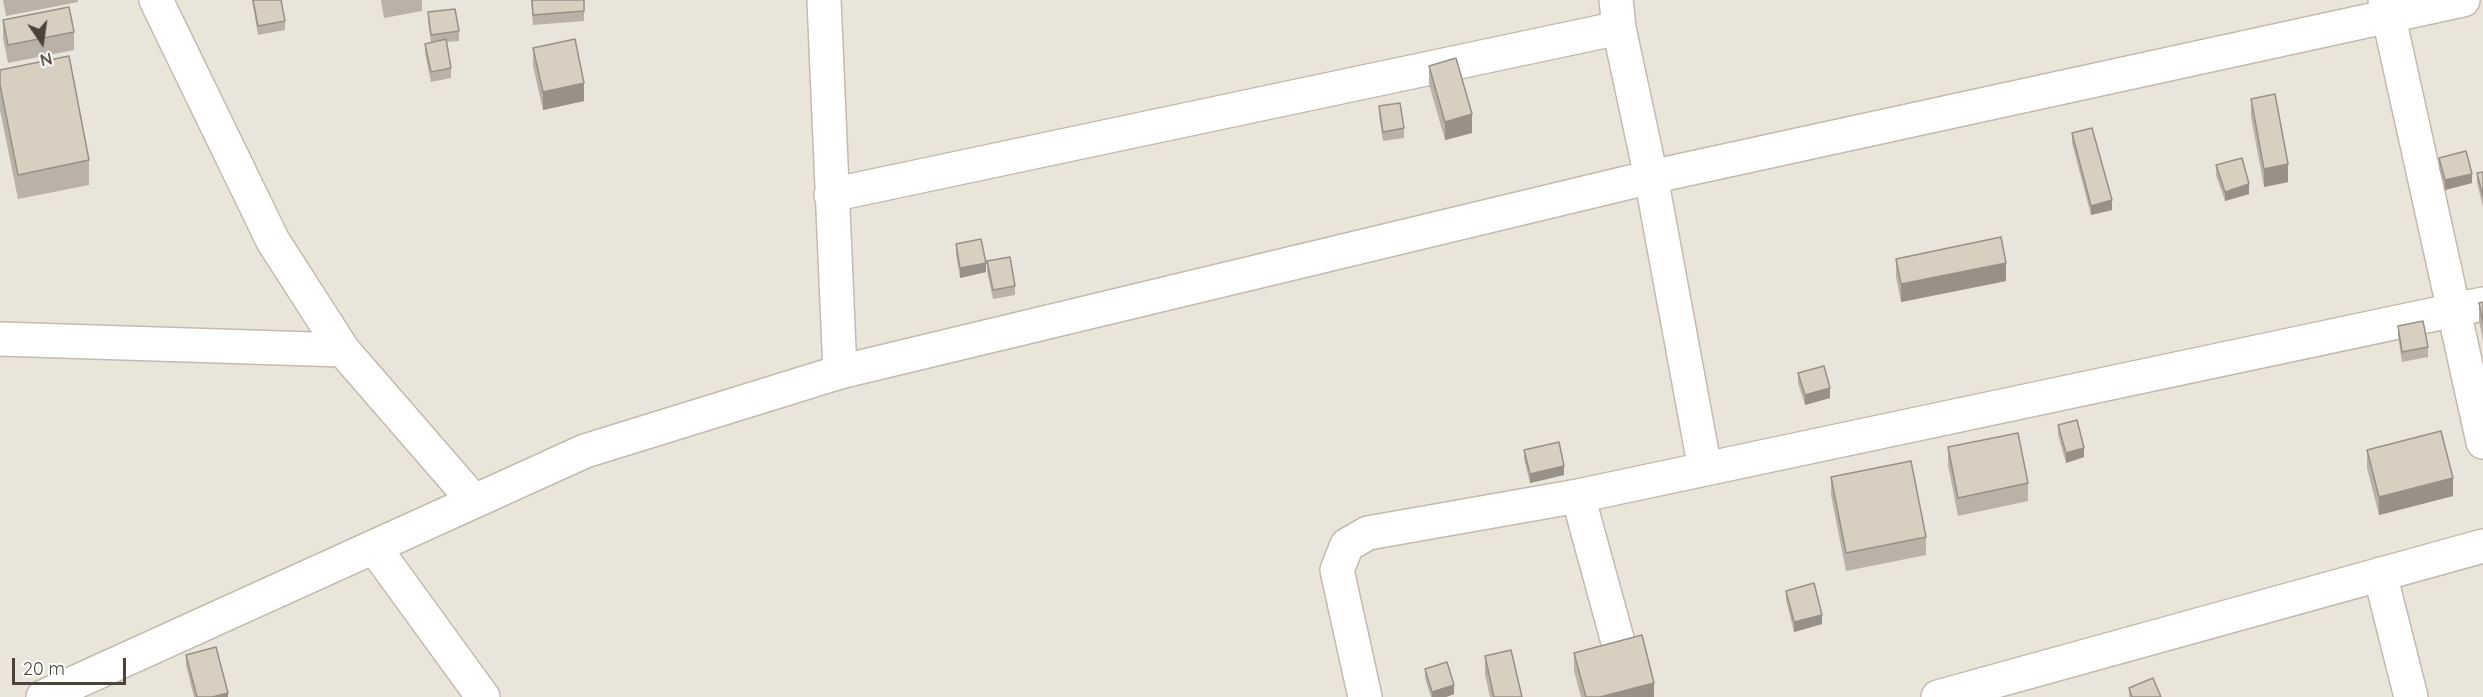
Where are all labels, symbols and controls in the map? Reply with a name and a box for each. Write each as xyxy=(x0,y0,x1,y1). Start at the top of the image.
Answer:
north arrow xyxy=(12,12,72,72)
text: N xyxy=(38,48,54,71)
scale bar xyxy=(15,646,129,684)
text: 20 m xyxy=(23,657,65,680)

